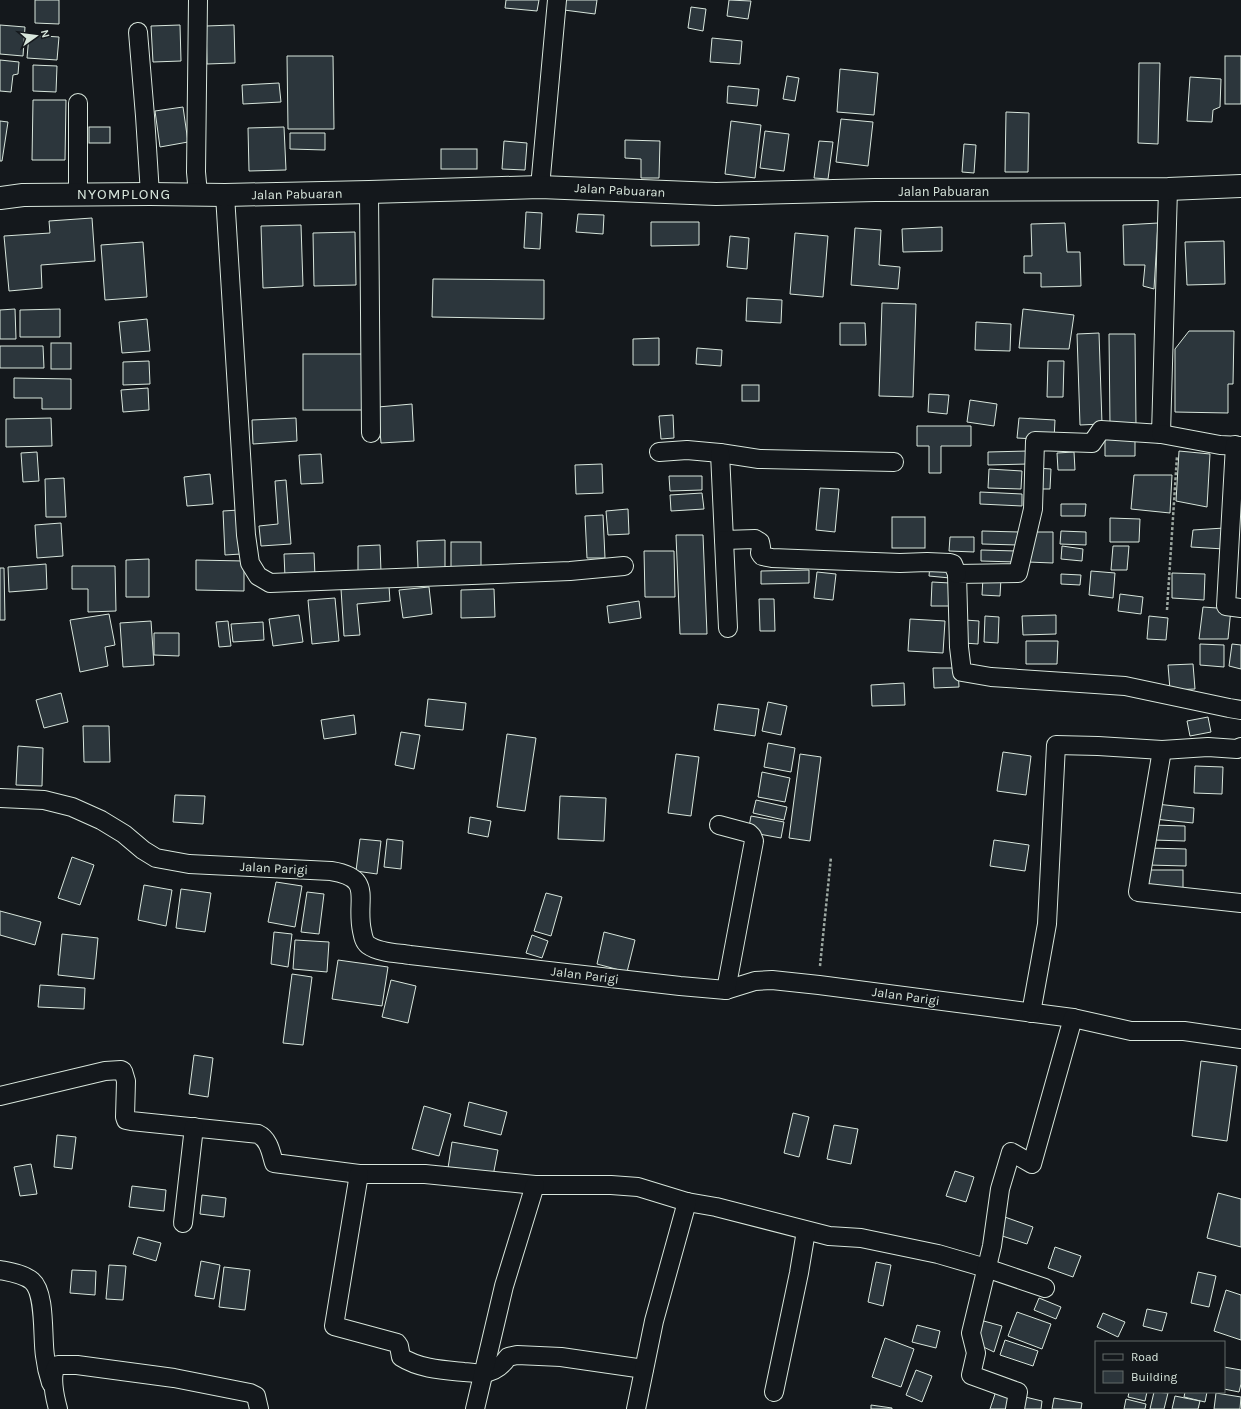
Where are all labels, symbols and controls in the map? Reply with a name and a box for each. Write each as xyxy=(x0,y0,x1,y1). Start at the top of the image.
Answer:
north arrow xyxy=(16,16,56,56)
text: N xyxy=(38,28,52,39)
street label: Jalan Pabuaran xyxy=(574,180,666,200)
street label: Jalan Pabuaran xyxy=(899,184,989,199)
district label: NYOMPLONG xyxy=(77,185,171,203)
street label: Jalan Pabuaran xyxy=(251,186,343,202)
street label: Jalan Parigi xyxy=(240,859,308,877)
street label: Jalan Parigi xyxy=(550,963,620,987)
street label: Jalan Parigi xyxy=(871,984,941,1008)
legend xyxy=(1095,1341,1225,1393)
text: Road xyxy=(1131,1350,1159,1364)
text: Building xyxy=(1131,1370,1178,1384)

